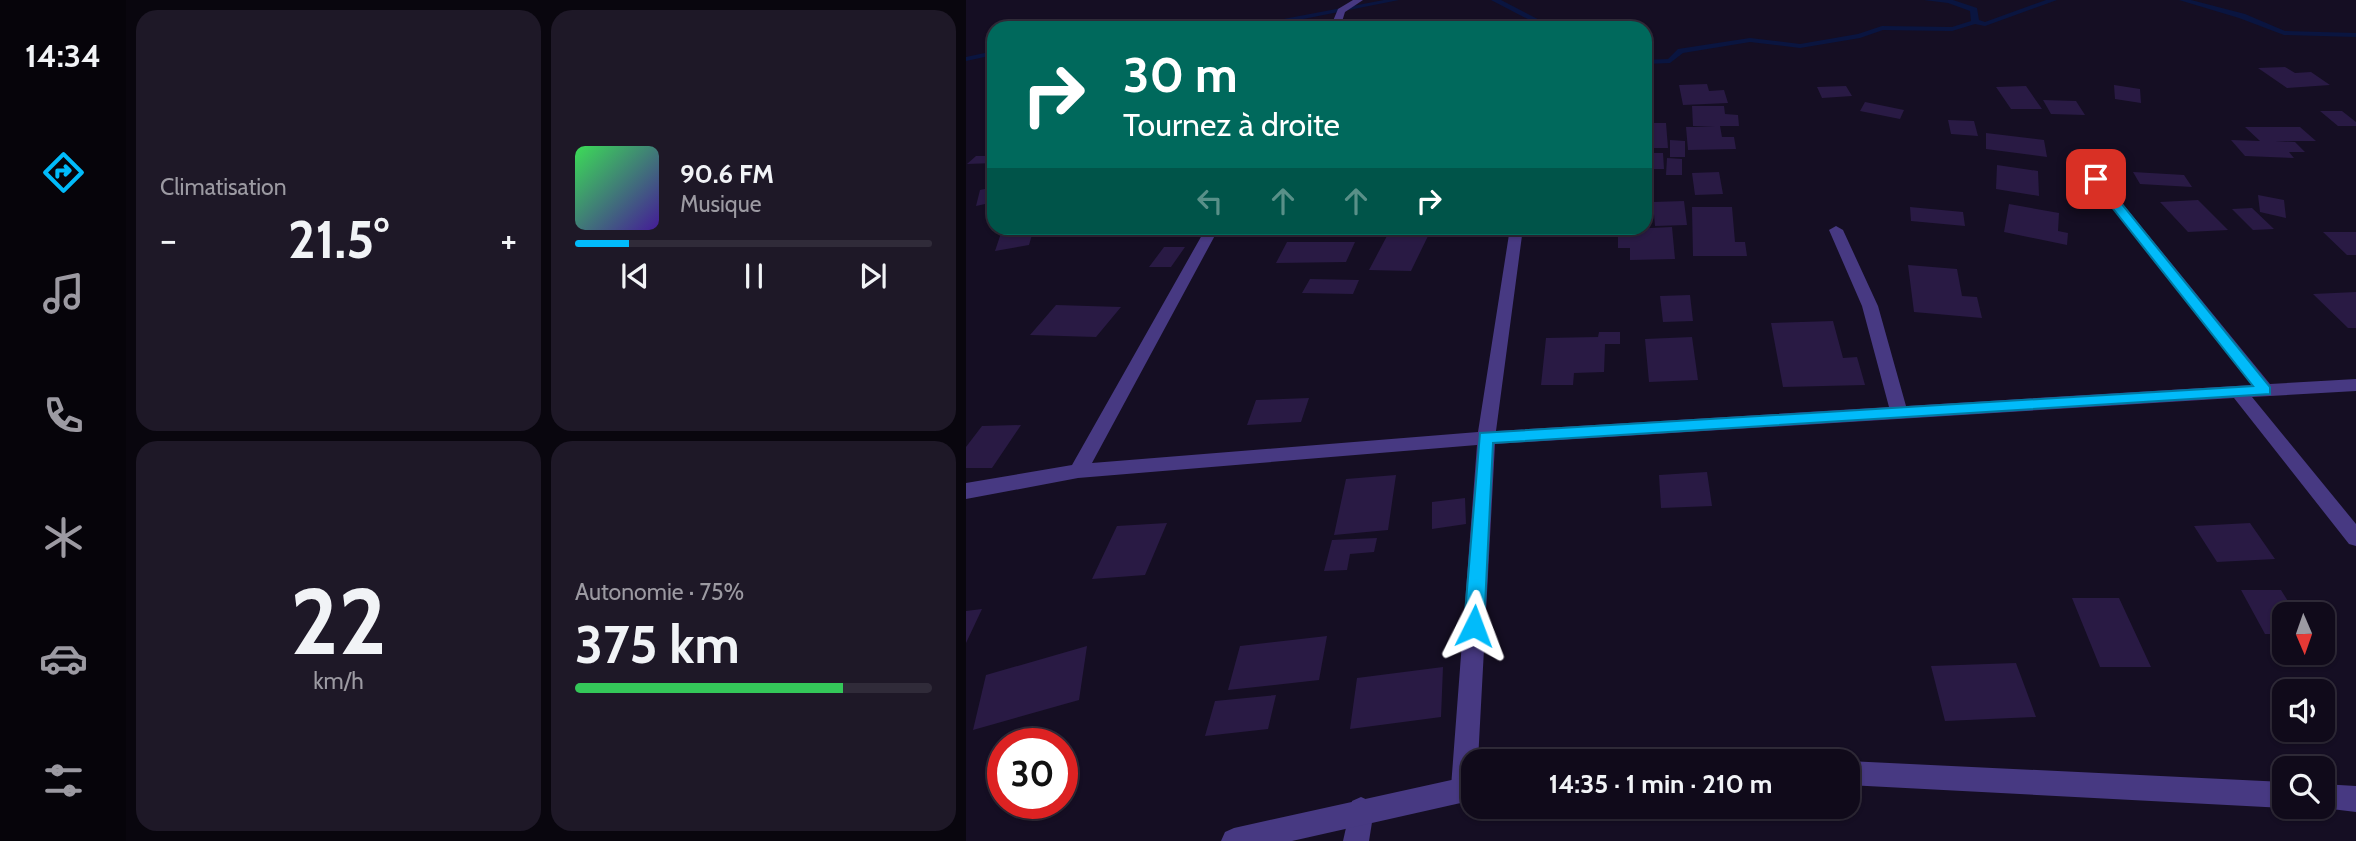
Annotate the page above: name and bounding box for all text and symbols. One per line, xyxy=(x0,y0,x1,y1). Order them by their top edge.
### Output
text: 14:34 xyxy=(25,36,101,75)
text: 30 m xyxy=(1123,45,1238,104)
icon: right xyxy=(1008,49,1099,140)
text: Tournez à droite xyxy=(1123,105,1340,144)
icon: directions xyxy=(39,148,88,197)
pin xyxy=(2066,149,2126,209)
text: 90.6 FM xyxy=(680,158,774,190)
icon: arrive xyxy=(2077,160,2115,198)
text: Climatisation xyxy=(160,173,287,201)
icon: left xyxy=(1191,182,1229,220)
icon: ahead xyxy=(1264,182,1302,220)
icon: ahead xyxy=(1337,182,1375,220)
icon: right xyxy=(1410,182,1448,220)
text: Musique xyxy=(680,190,762,218)
text: 21.5° xyxy=(288,208,389,271)
text: − xyxy=(160,216,177,263)
text: + xyxy=(500,216,517,263)
icon: previous xyxy=(616,257,654,295)
icon: pause xyxy=(735,257,773,295)
icon: next xyxy=(854,257,892,295)
icon: music xyxy=(39,269,88,318)
icon: phone xyxy=(39,391,88,440)
icon: climate xyxy=(39,513,88,562)
text: 22 xyxy=(290,566,387,677)
text: Autonomie · 75% xyxy=(575,578,744,606)
position arrow xyxy=(1437,589,1511,663)
north arrow xyxy=(2272,602,2334,665)
map controls xyxy=(2272,602,2335,819)
text: 375 km xyxy=(575,613,740,676)
icon: car xyxy=(39,634,88,683)
text: km/h xyxy=(313,667,364,695)
button: sound xyxy=(2272,679,2335,742)
speed limit sign: 30 xyxy=(987,728,1078,819)
icon: filters xyxy=(39,756,88,805)
button: search xyxy=(2272,756,2335,819)
text: 14:35 · 1 min · 210 m xyxy=(1549,768,1772,800)

